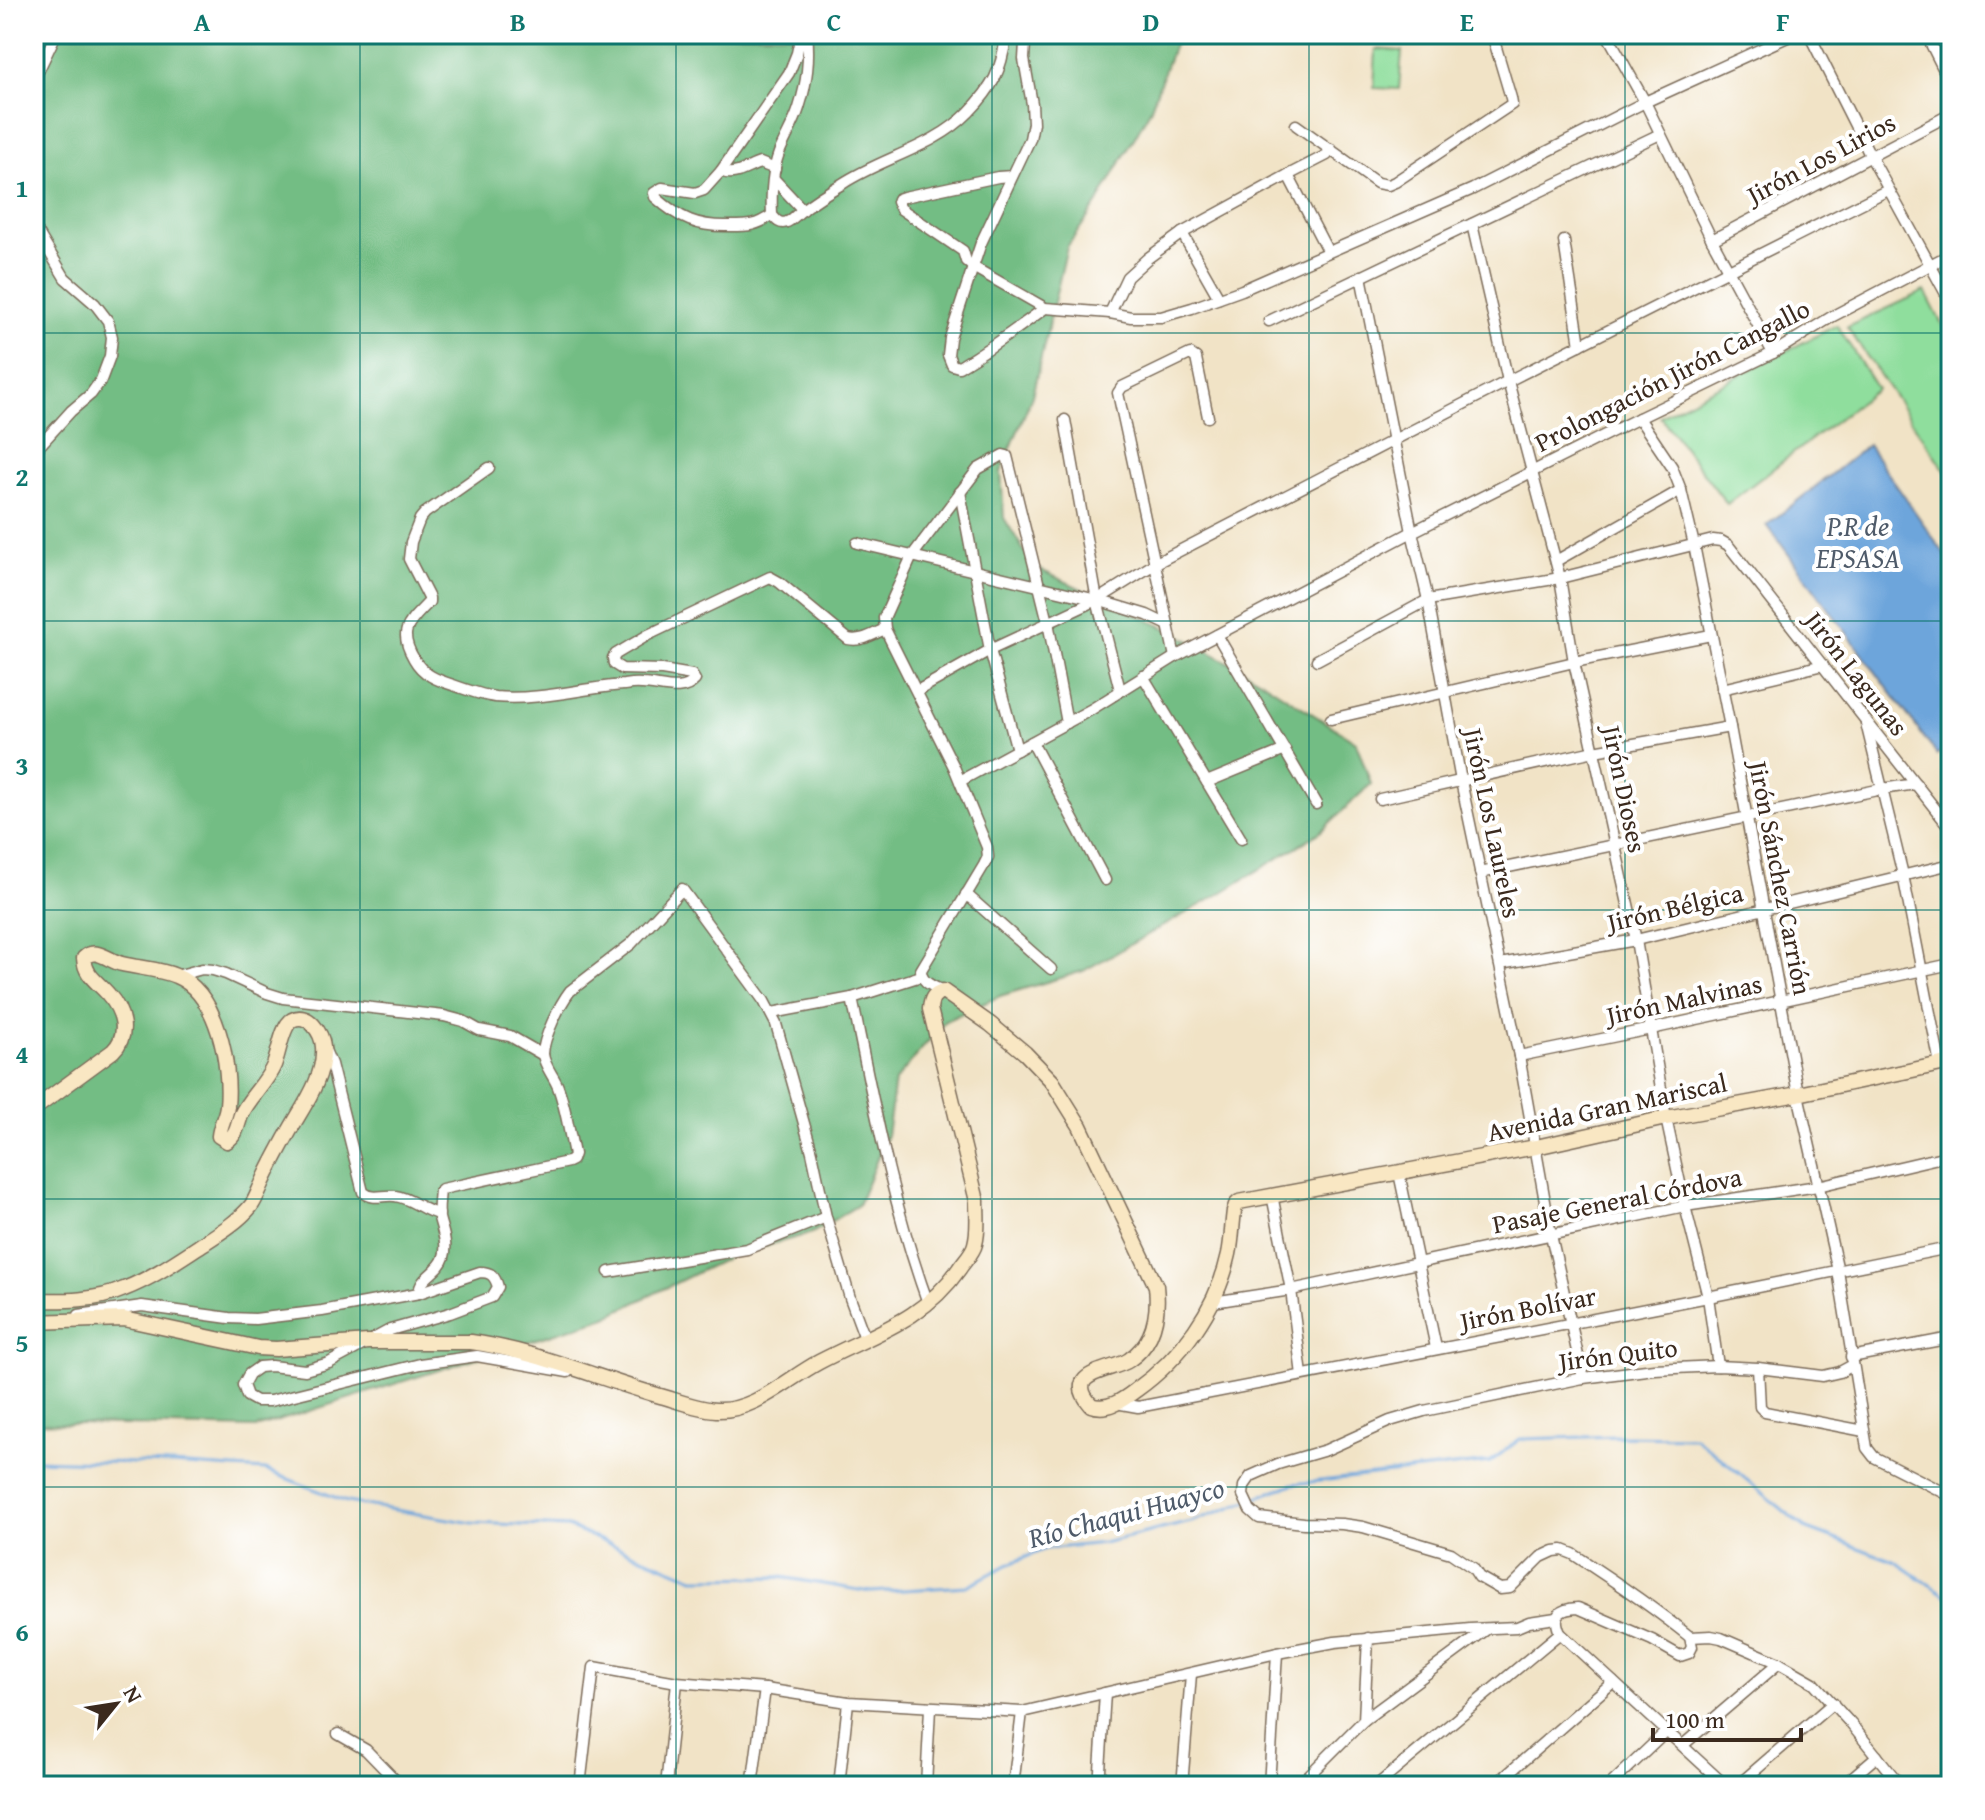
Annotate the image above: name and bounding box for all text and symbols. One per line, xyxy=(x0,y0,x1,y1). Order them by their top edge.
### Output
text: A xyxy=(194,2,211,41)
text: B xyxy=(510,2,526,41)
text: C xyxy=(827,2,841,41)
text: D xyxy=(1143,2,1159,41)
text: E xyxy=(1460,2,1474,41)
text: F xyxy=(1776,2,1790,41)
street label: Jirón Los Lirios xyxy=(1737,102,1902,215)
text: 1 xyxy=(15,168,29,207)
street label: Prolongación Jirón Cangallo xyxy=(1528,289,1816,461)
text: 2 xyxy=(15,457,29,496)
water label: P.R de EPSASA xyxy=(1815,505,1900,578)
street label: Jirón Lagunas xyxy=(1794,600,1918,744)
street label: Jirón Dioses xyxy=(1592,719,1657,856)
street label: Jirón Los Laureles xyxy=(1453,722,1532,922)
text: 3 xyxy=(15,746,29,785)
street label: Jirón Sánchez Carrión xyxy=(1739,755,1823,999)
street label: Jirón Bélgica xyxy=(1600,872,1747,942)
street label: Jirón Malvinas xyxy=(1600,963,1765,1035)
text: 4 xyxy=(15,1034,29,1073)
street label: Avenida Gran Mariscal xyxy=(1483,1063,1731,1151)
street label: Pasaje General Córdova xyxy=(1489,1157,1746,1243)
street label: Jirón Bolívar xyxy=(1454,1276,1600,1341)
text: 5 xyxy=(15,1323,29,1362)
street label: Jirón Quito xyxy=(1553,1327,1680,1381)
water label: Río Chaqui Huayco xyxy=(1023,1466,1228,1558)
text: 6 xyxy=(15,1612,29,1651)
north arrow xyxy=(76,1664,156,1744)
text: N xyxy=(116,1680,151,1709)
scale bar xyxy=(1653,1692,1801,1742)
text: 100 m xyxy=(1665,1702,1725,1737)

